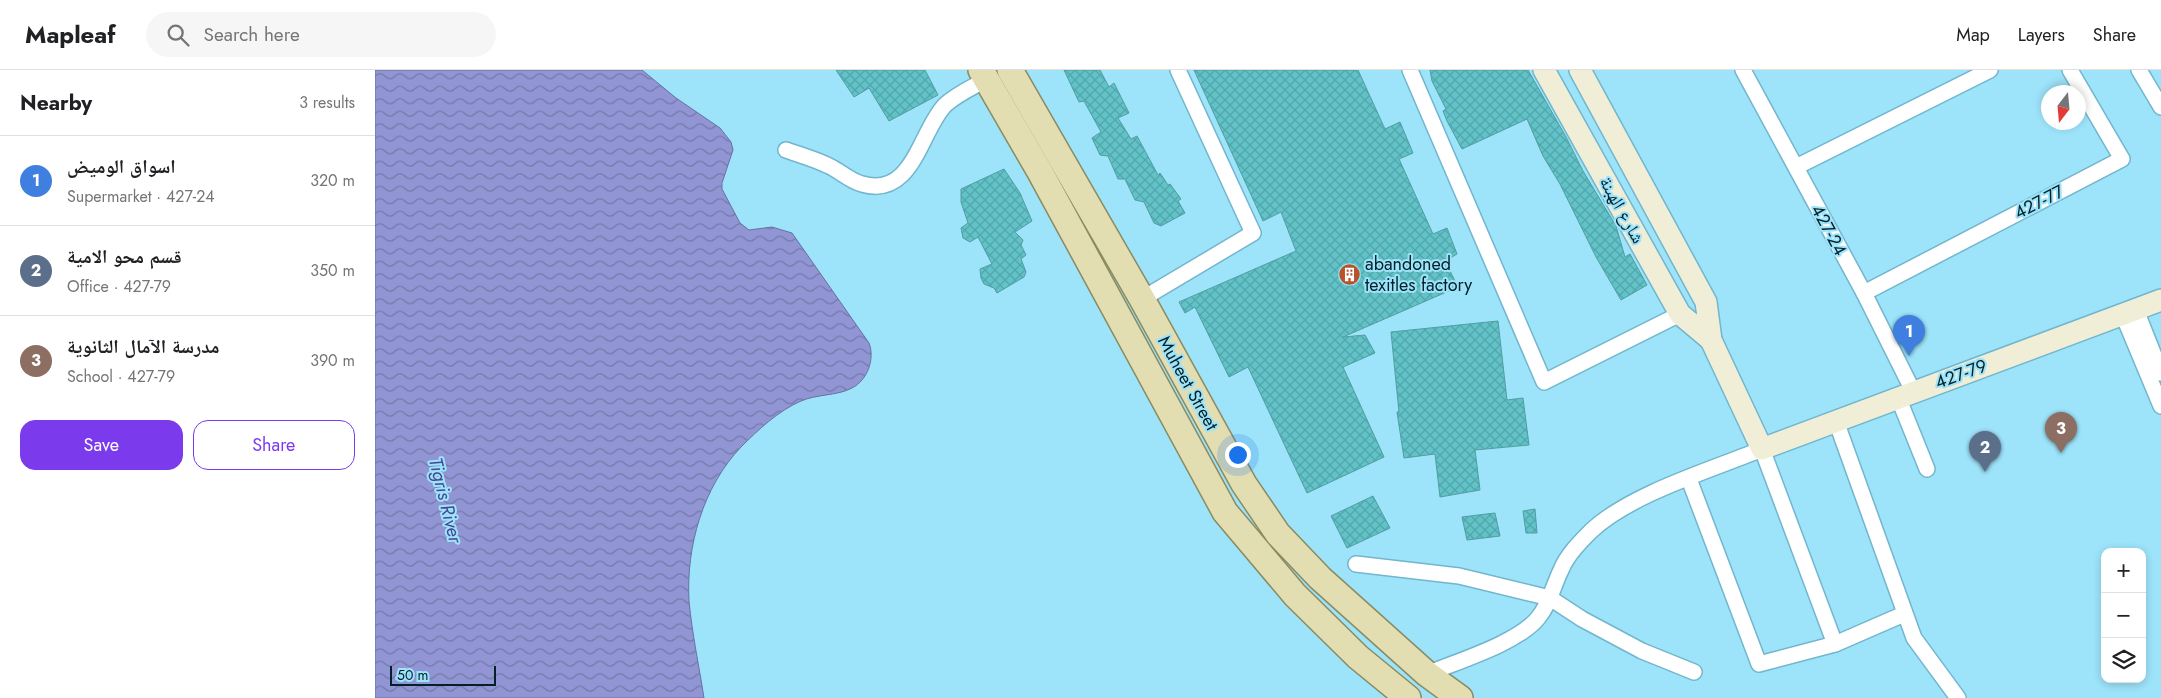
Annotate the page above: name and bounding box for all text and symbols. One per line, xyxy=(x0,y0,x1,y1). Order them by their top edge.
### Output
search box xyxy=(146,12,496,57)
text: Mapleaf xyxy=(25,17,116,52)
icon: search xyxy=(164,21,192,49)
text: Search here xyxy=(204,21,300,48)
text: Map xyxy=(1956,22,1990,48)
text: Layers xyxy=(2018,22,2065,48)
text: Share xyxy=(2093,22,2136,48)
north arrow xyxy=(2041,85,2086,130)
text: Nearby xyxy=(20,88,92,118)
text: 3 results xyxy=(299,91,355,114)
text: اسواق الوميض xyxy=(67,153,176,180)
text: 1 xyxy=(32,169,40,192)
text: 320 m xyxy=(310,169,355,192)
street label: شارع الهبنة xyxy=(1593,172,1651,248)
street label: 427-77 xyxy=(2010,178,2069,226)
text: Supermarket · 427-24 xyxy=(67,185,215,208)
street label: 427-24 xyxy=(1805,200,1853,260)
text: قسم محو الامية xyxy=(67,243,182,270)
place label: abandoned texitles factory xyxy=(1365,251,1472,298)
text: 2 xyxy=(31,259,41,282)
text: 350 m xyxy=(310,259,355,282)
building icon: abandoned texitles factory xyxy=(1337,262,1361,286)
text: Office · 427-79 xyxy=(67,275,171,298)
pin: 1 xyxy=(1893,315,1925,356)
street label: Muheet Street xyxy=(1151,331,1225,436)
text: مدرسة الآمال الثانوية xyxy=(67,333,219,360)
text: 3 xyxy=(31,349,41,372)
text: 390 m xyxy=(310,349,355,372)
street label: 427-79 xyxy=(1931,353,1991,395)
text: School · 427-79 xyxy=(67,365,175,388)
pin: 3 xyxy=(2045,412,2077,453)
button: Save xyxy=(20,420,183,470)
button: Share xyxy=(193,420,355,470)
pin: 2 xyxy=(1969,431,2001,472)
your location xyxy=(1225,442,1251,468)
water label: Tigris River xyxy=(422,455,470,547)
map controls xyxy=(2101,548,2146,683)
button: + xyxy=(2101,548,2146,593)
button: − xyxy=(2101,593,2146,638)
button: layers xyxy=(2101,638,2146,683)
scale bar xyxy=(390,663,496,686)
text: 50 m xyxy=(397,665,428,685)

